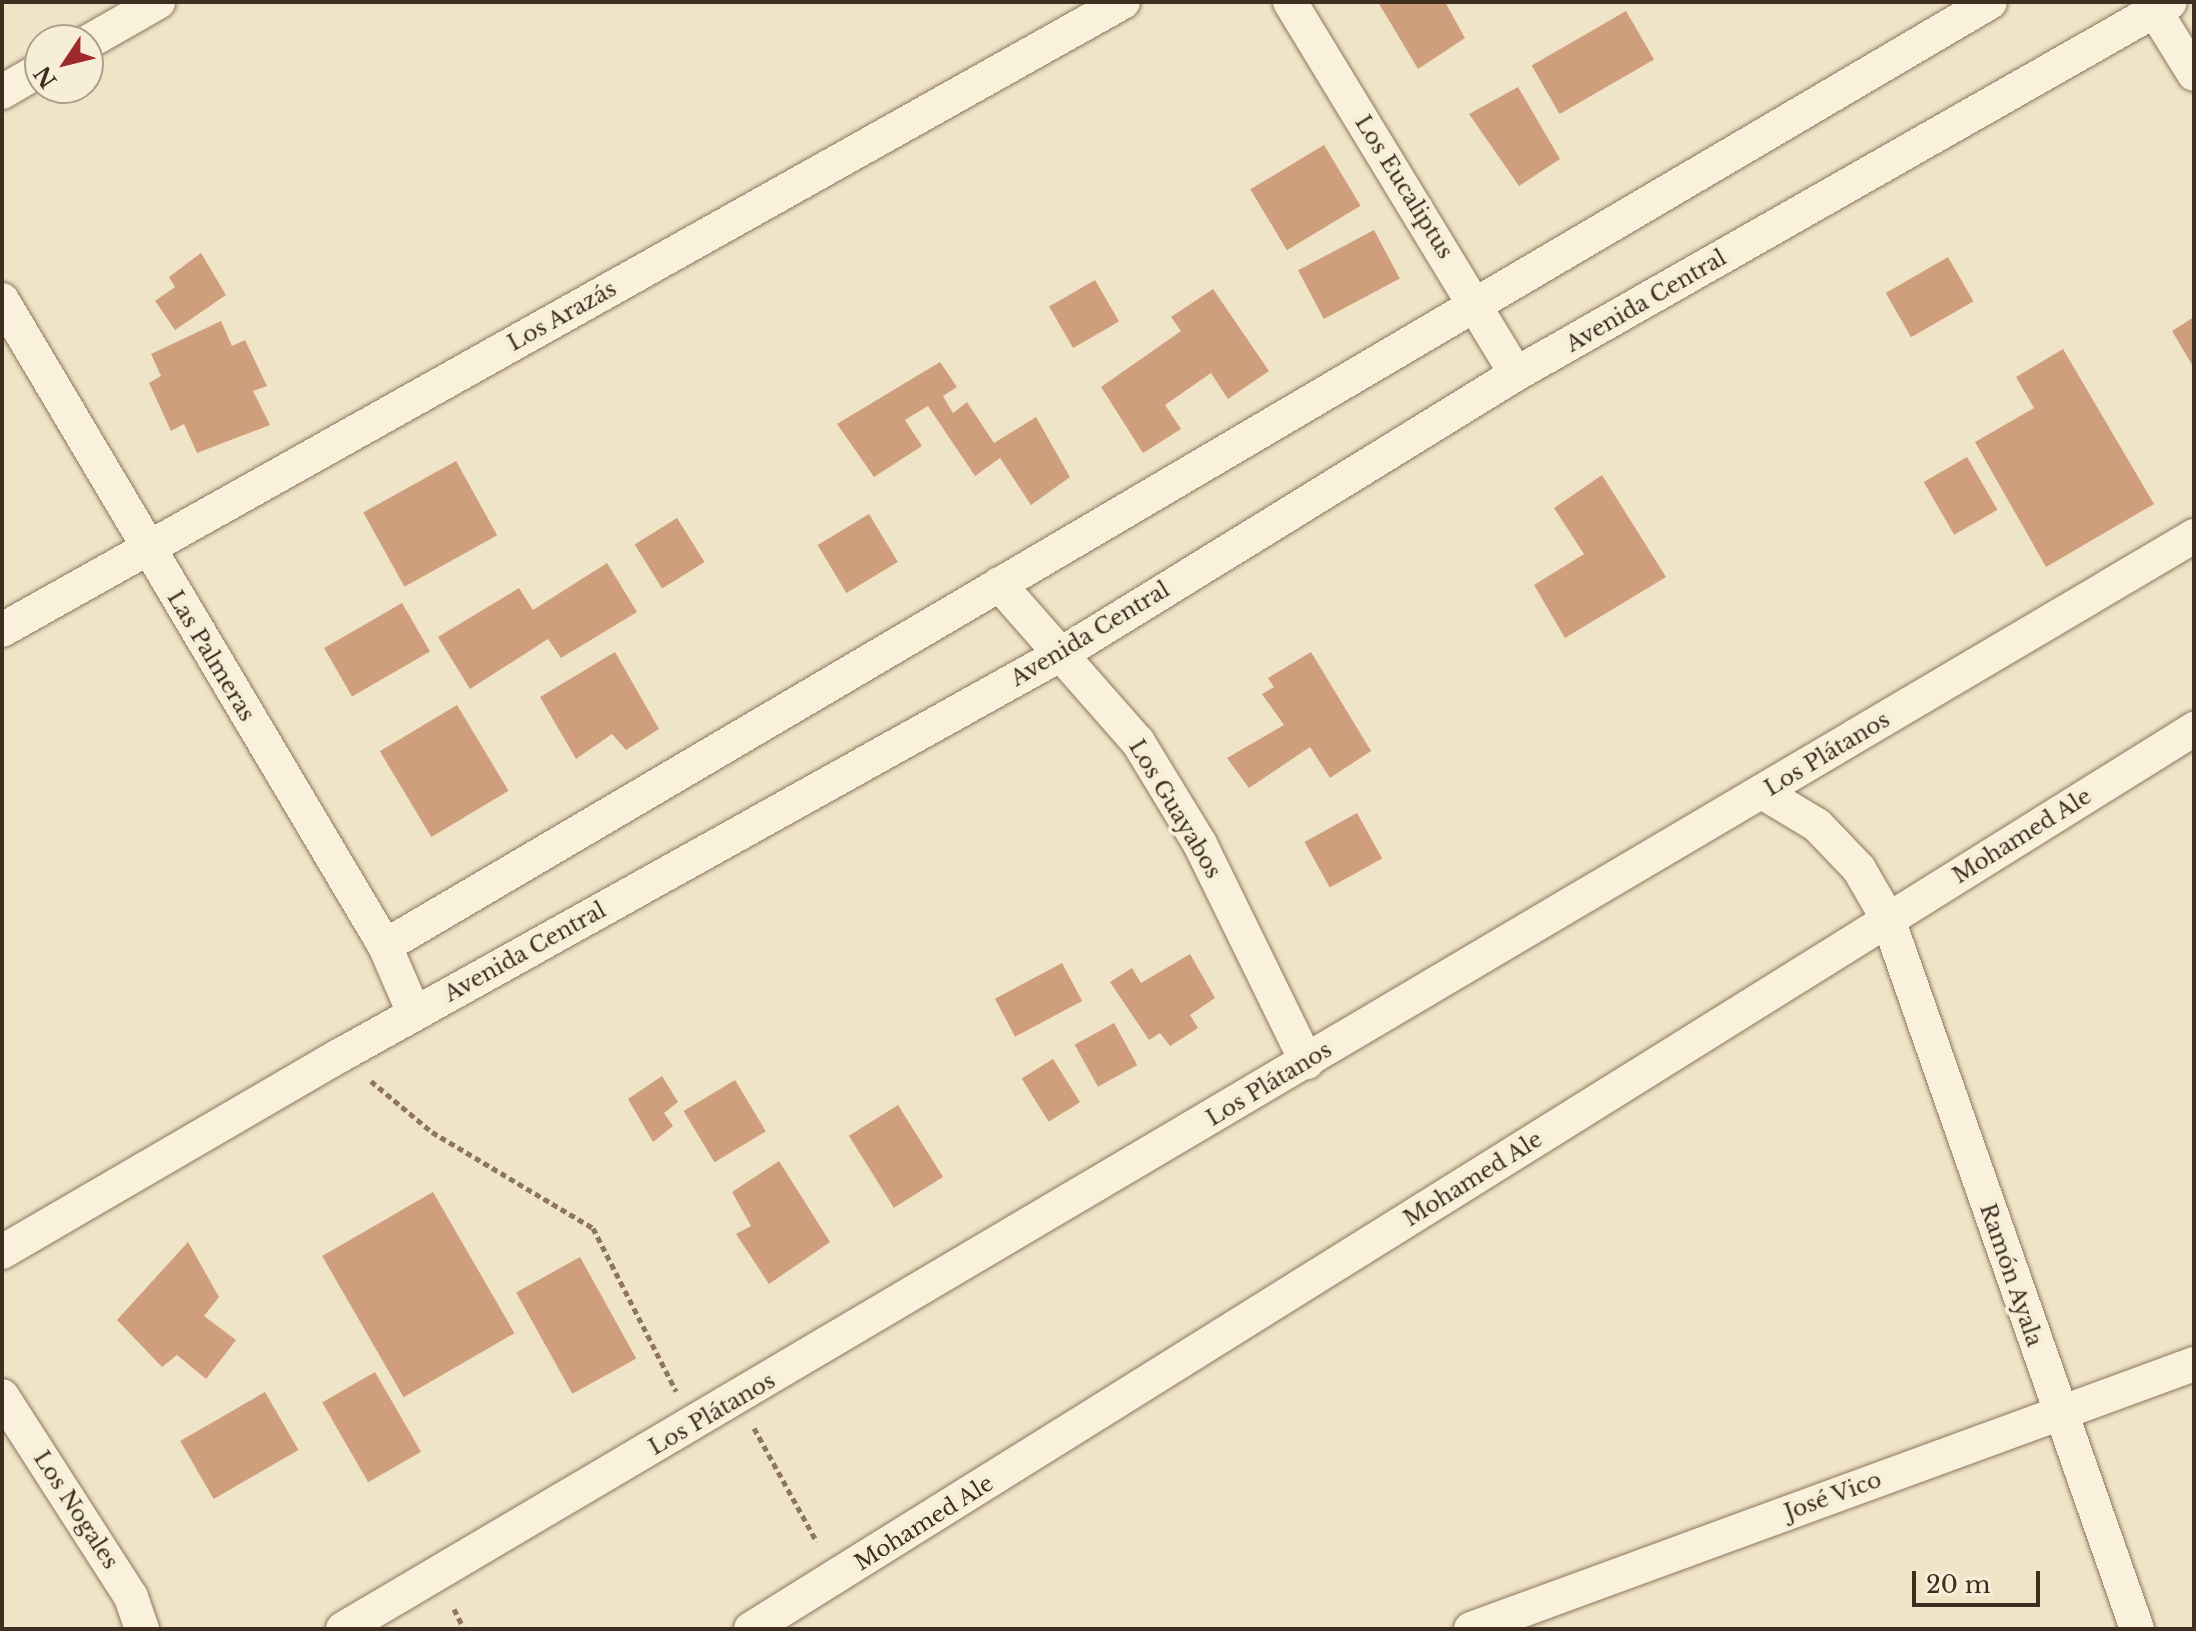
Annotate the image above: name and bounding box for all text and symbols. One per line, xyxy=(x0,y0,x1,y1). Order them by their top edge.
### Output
north arrow xyxy=(24,24,104,104)
text: N xyxy=(29,61,63,93)
street label: Los Eucaliptus xyxy=(1349,110,1459,264)
street label: Avenida Central xyxy=(1561,244,1731,358)
street label: Los Arazás xyxy=(503,275,621,357)
street label: Avenida Central xyxy=(1006,576,1174,692)
street label: Las Palmeras xyxy=(162,586,260,726)
street label: Los Plátanos xyxy=(1760,706,1894,802)
street label: Los Guayabos xyxy=(1123,735,1227,883)
street label: Mohamed Ale xyxy=(1947,783,2097,889)
street label: Avenida Central xyxy=(440,897,610,1007)
street label: Los Plátanos xyxy=(1202,1036,1336,1132)
street label: Mohamed Ale xyxy=(1398,1126,1548,1232)
street label: Ramón Ayala xyxy=(1974,1200,2048,1350)
street label: Los Plátanos xyxy=(644,1367,780,1461)
street label: Los Nogales xyxy=(28,1446,124,1574)
street label: José Vico xyxy=(1781,1466,1885,1526)
street label: Mohamed Ale xyxy=(849,1470,999,1576)
scale bar xyxy=(1916,1555,2044,1605)
text: 20 m xyxy=(1926,1570,1991,1599)

